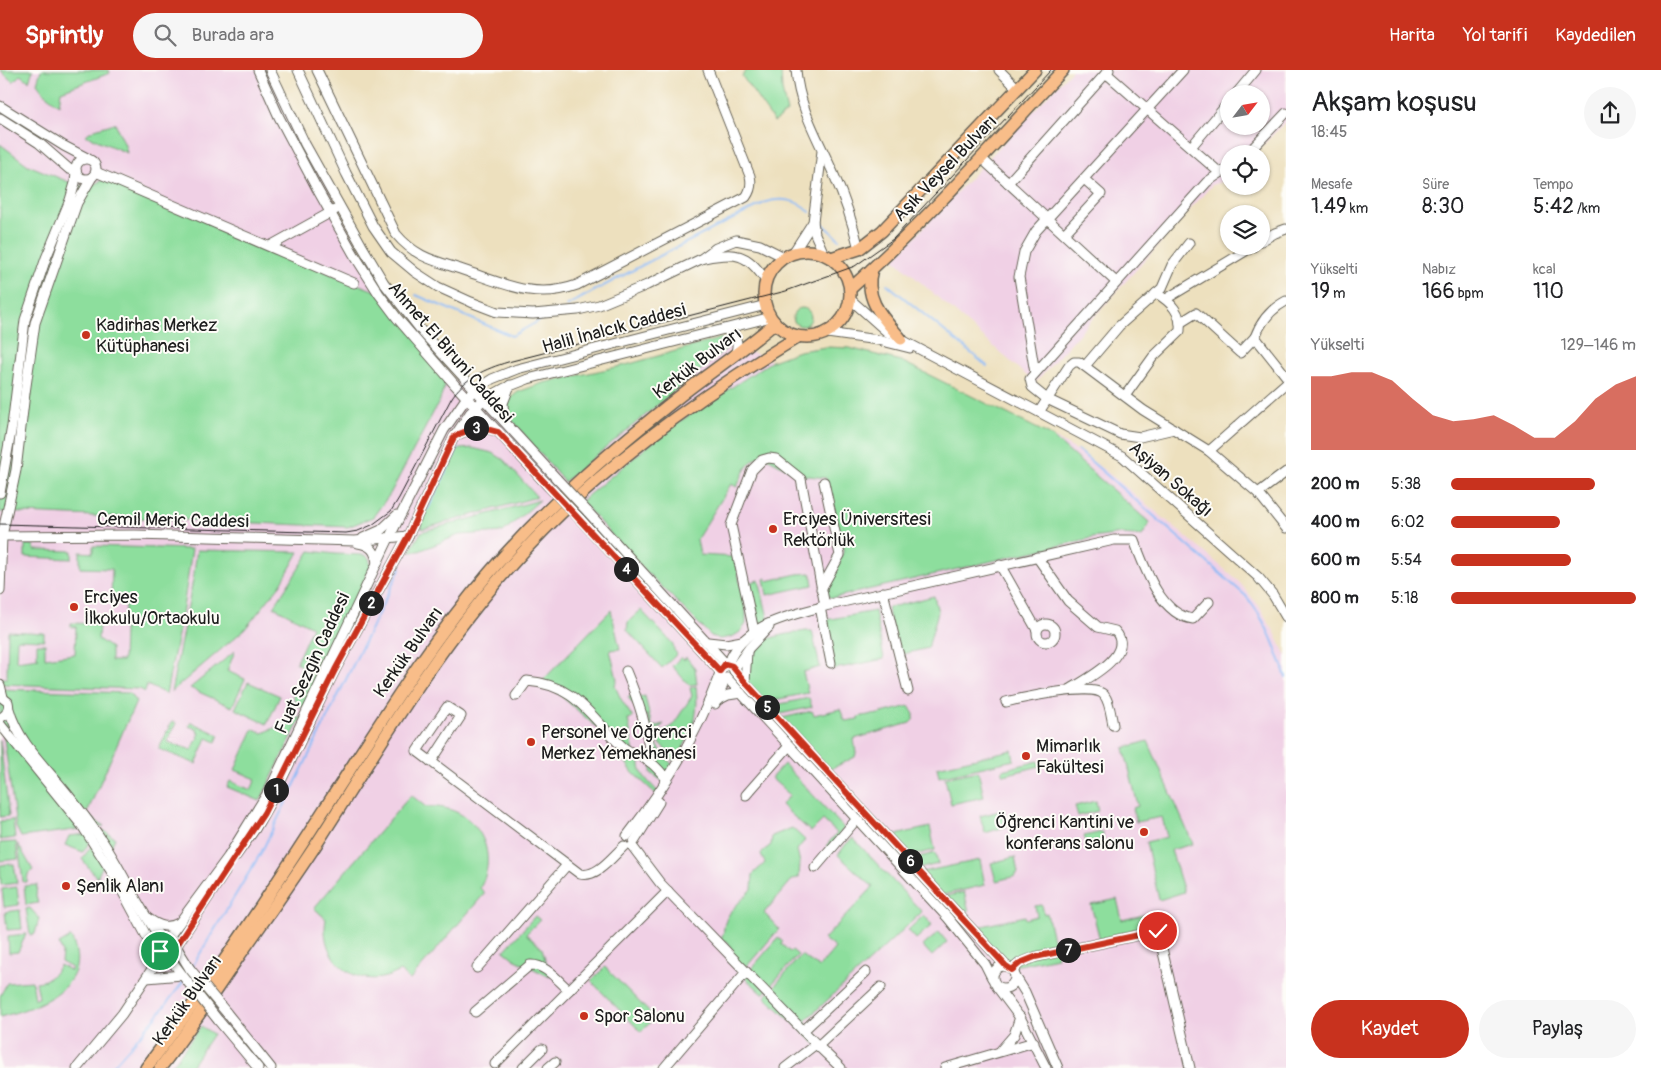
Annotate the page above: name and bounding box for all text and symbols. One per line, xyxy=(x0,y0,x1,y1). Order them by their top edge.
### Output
search box xyxy=(133,13,483,58)
text: Sprintly xyxy=(25,21,103,50)
icon: search xyxy=(151,21,179,49)
text: Burada ara xyxy=(191,23,274,47)
text: Harita xyxy=(1389,24,1435,47)
text: Yol tarifi xyxy=(1463,24,1527,47)
text: Kaydedilen xyxy=(1555,24,1636,47)
north arrow xyxy=(1220,85,1270,135)
map controls xyxy=(1220,85,1270,255)
text: Akşam koşusu xyxy=(1311,85,1477,120)
button: share xyxy=(1584,87,1636,139)
street label: Aşık Veysel Bulvarı xyxy=(889,110,1002,227)
text: 18:45 xyxy=(1311,122,1348,142)
button: locate xyxy=(1220,145,1270,195)
text: Mesafe xyxy=(1311,176,1353,193)
text: Süre xyxy=(1422,176,1449,193)
text: Tempo xyxy=(1533,176,1573,193)
text: 1.49 xyxy=(1311,193,1347,220)
text: 8:30 xyxy=(1422,193,1464,220)
text: 5:42 xyxy=(1533,193,1574,220)
text: km xyxy=(1347,200,1368,217)
text: /km xyxy=(1574,200,1600,217)
button: layers xyxy=(1220,205,1270,255)
text: Yükselti xyxy=(1311,261,1358,278)
text: Nabız xyxy=(1422,261,1456,278)
text: kcal xyxy=(1533,261,1556,278)
street label: Ahmet El Biruni Caddesi xyxy=(383,277,518,428)
text: 19 xyxy=(1311,278,1330,305)
text: 166 xyxy=(1422,278,1455,305)
text: 110 xyxy=(1533,278,1564,305)
text: m xyxy=(1330,285,1346,302)
text: bpm xyxy=(1455,285,1484,302)
street label: Halil İnalcık Caddesi xyxy=(540,298,689,359)
place label: Kadirhas Merkez Kütüphanesi xyxy=(96,314,217,358)
street label: Kerkük Bulvarı xyxy=(648,322,746,404)
marker: Kadirhas Merkez Kütüphanesi xyxy=(80,329,92,341)
text: Yükselti xyxy=(1311,335,1364,355)
text: 129–146 m xyxy=(1561,335,1636,355)
pin: 3 xyxy=(464,416,488,440)
text: 3 xyxy=(473,420,480,437)
street label: Aşiyan Sokağı xyxy=(1124,437,1217,522)
text: 200 m xyxy=(1311,474,1359,494)
text: 5:38 xyxy=(1391,474,1421,494)
street label: Cemil Meriç Caddesi xyxy=(97,508,249,533)
place label: Erciyes Üniversitesi Rektörlük xyxy=(783,508,931,552)
text: 400 m xyxy=(1311,512,1360,532)
text: 6:02 xyxy=(1391,512,1424,532)
marker: Erciyes Üniversitesi Rektörlük xyxy=(767,523,779,535)
text: 600 m xyxy=(1311,550,1360,570)
text: 5:54 xyxy=(1391,550,1422,570)
pin: 4 xyxy=(614,556,638,582)
text: 4 xyxy=(622,561,631,578)
place label: Erciyes İlkokulu/Ortaokulu xyxy=(84,586,220,630)
text: 800 m xyxy=(1311,588,1359,608)
text: 5:18 xyxy=(1391,588,1418,608)
street label: Fuat Sezgin Caddesi xyxy=(270,589,355,738)
pin: 2 xyxy=(358,590,384,616)
text: 2 xyxy=(368,595,375,612)
marker: Erciyes İlkokulu/Ortaokulu xyxy=(68,601,80,613)
street label: Kerkük Bulvarı xyxy=(369,602,448,702)
pin: 5 xyxy=(754,694,780,720)
text: 5 xyxy=(764,699,771,716)
place label: Personel ve Öğrenci Merkez Yemekhanesi xyxy=(541,721,696,765)
place label: Mimarlık Fakültesi xyxy=(1036,735,1104,779)
marker: Personel ve Öğrenci Merkez Yemekhanesi xyxy=(525,736,537,748)
marker: Mimarlık Fakültesi xyxy=(1020,750,1032,762)
pin: 1 xyxy=(264,778,288,802)
text: 1 xyxy=(274,782,279,799)
place label: Öğrenci Kantini ve konferans salonu xyxy=(995,811,1134,855)
marker: Öğrenci Kantini ve konferans salonu xyxy=(1138,826,1150,838)
pin: 6 xyxy=(898,848,922,874)
text: 6 xyxy=(906,853,915,870)
place label: Şenlik Alanı xyxy=(76,875,164,898)
marker: Şenlik Alanı xyxy=(60,880,72,892)
pin xyxy=(1137,910,1179,952)
icon: check xyxy=(1144,917,1172,945)
pin xyxy=(139,930,181,972)
icon: arrive xyxy=(146,937,174,965)
pin: 7 xyxy=(1056,938,1080,962)
text: 7 xyxy=(1065,942,1072,959)
street label: Kerkük Bulvarı xyxy=(148,950,227,1050)
button: Kaydet xyxy=(1311,1000,1469,1058)
button: Paylaş xyxy=(1479,1000,1636,1058)
place label: Spor Salonu xyxy=(594,1005,685,1028)
marker: Spor Salonu xyxy=(578,1010,590,1022)

